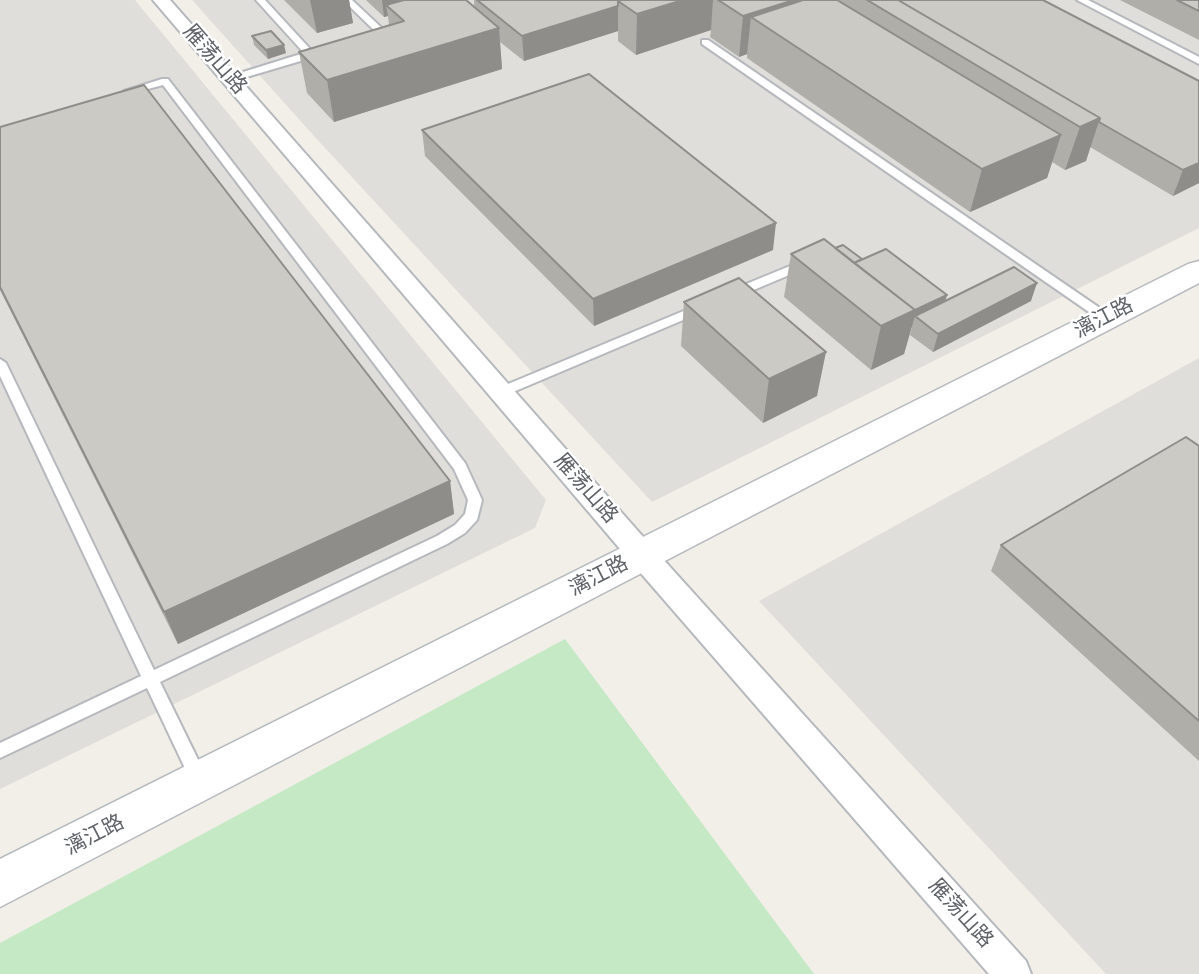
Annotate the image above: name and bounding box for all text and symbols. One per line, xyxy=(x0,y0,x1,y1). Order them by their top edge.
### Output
street label: 雁荡山路 xyxy=(177,20,251,100)
street label: 漓江路 xyxy=(1070,293,1138,345)
street label: 雁荡山路 xyxy=(548,449,622,529)
street label: 漓江路 xyxy=(565,551,633,603)
street label: 漓江路 xyxy=(61,810,129,862)
street label: 雁荡山路 xyxy=(923,874,997,954)

